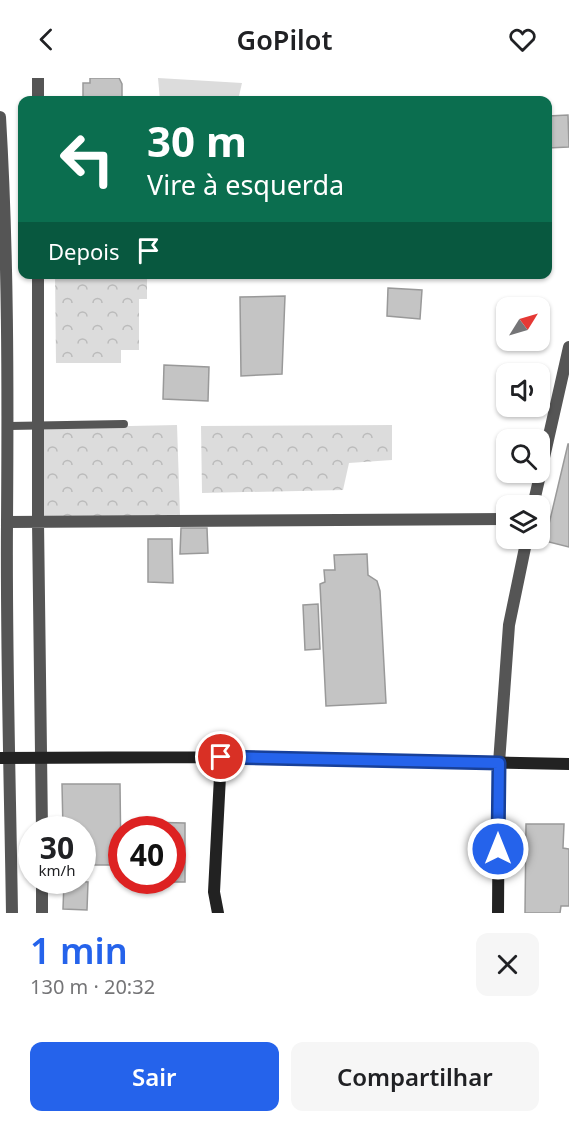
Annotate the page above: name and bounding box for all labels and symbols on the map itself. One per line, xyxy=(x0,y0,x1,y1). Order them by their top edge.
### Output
north arrow xyxy=(496,297,550,351)
pin xyxy=(195,731,246,782)
speed limit sign: 40 xyxy=(108,816,186,894)
position arrow xyxy=(466,817,530,881)

